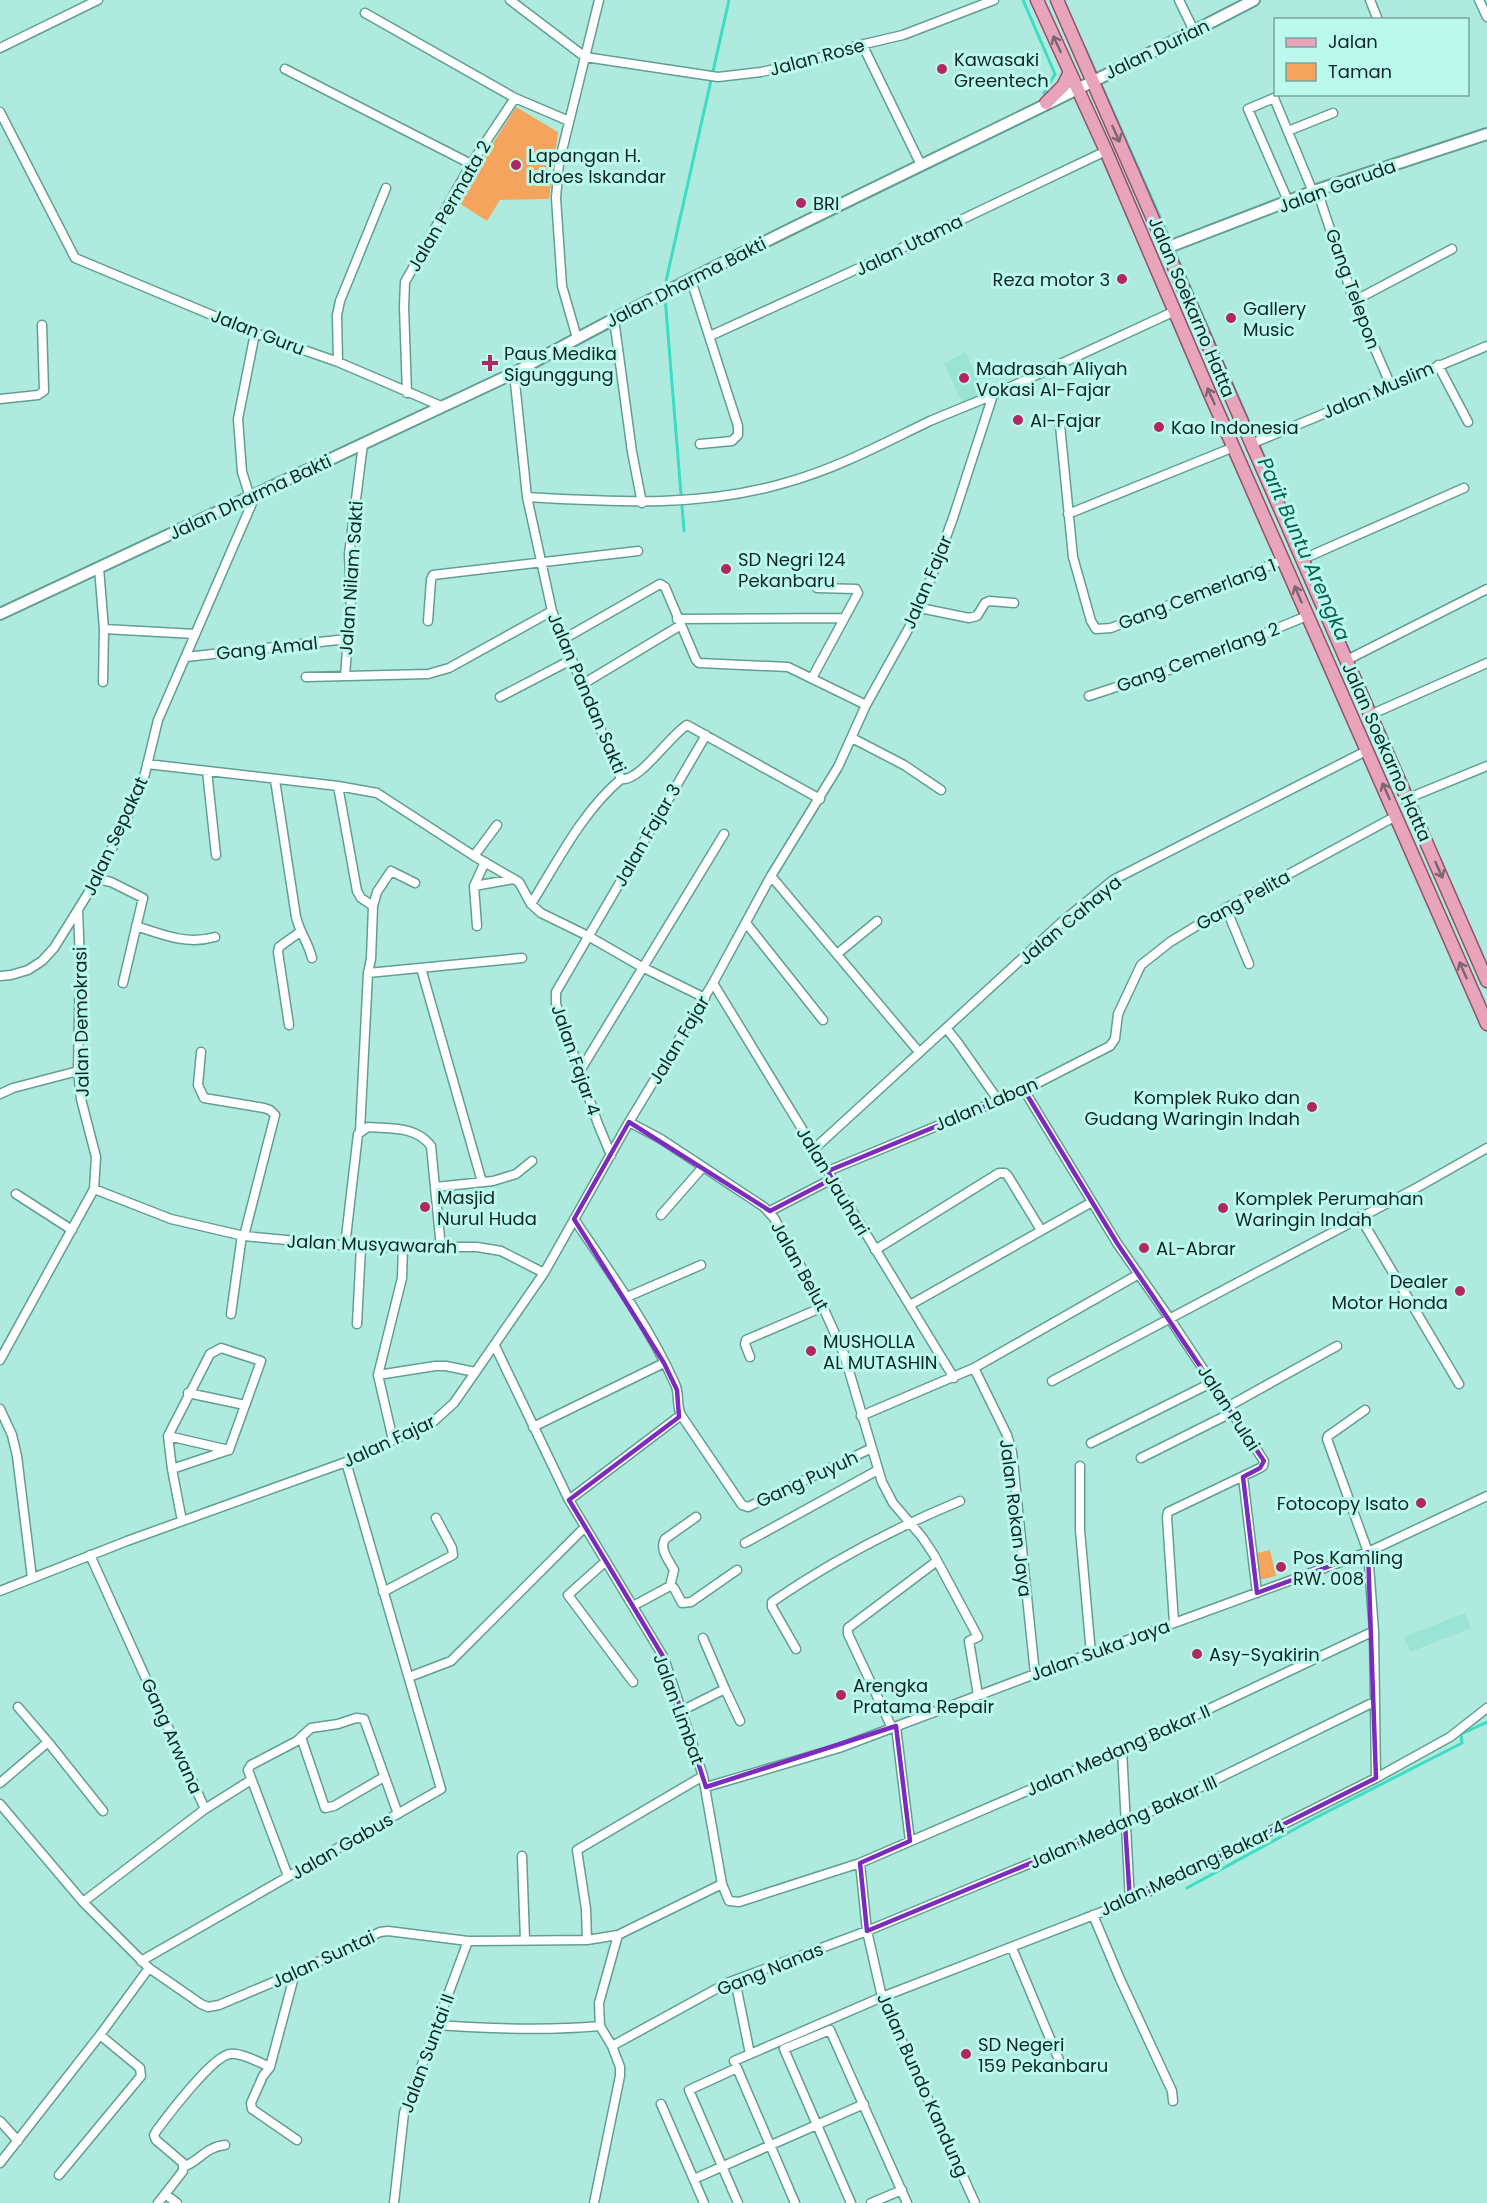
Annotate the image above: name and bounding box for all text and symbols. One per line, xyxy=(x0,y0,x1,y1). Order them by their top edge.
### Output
street label: Jalan Durian xyxy=(1100,13,1214,85)
legend xyxy=(1274,18,1469,96)
text: Jalan xyxy=(1328,29,1378,54)
street label: Jalan Rose xyxy=(767,32,867,82)
one-way arrow xyxy=(1051,35,1063,53)
place label: Kawasaki Greentech xyxy=(954,47,1049,93)
text: Taman xyxy=(1328,59,1392,84)
marker: Kawasaki Greentech xyxy=(935,62,949,76)
one-way arrow xyxy=(1110,125,1122,143)
street label: Jalan Permata 2 xyxy=(401,136,497,276)
place label: Lapangan H. Idroes Iskandar xyxy=(528,143,666,189)
street label: Jalan Garuda xyxy=(1275,153,1399,219)
marker: Lapangan H. Idroes Iskandar xyxy=(509,158,523,172)
place label: BRI xyxy=(813,191,839,216)
marker: BRI xyxy=(794,196,808,210)
street label: Jalan Utama xyxy=(851,208,967,282)
street label: Jalan Soekarno Hatta xyxy=(1143,213,1241,401)
street label: Gang Telepon xyxy=(1320,225,1386,353)
street label: Jalan Dharma Bakti xyxy=(602,231,770,333)
place label: Reza motor 3 xyxy=(992,267,1110,292)
marker: Reza motor 3 xyxy=(1115,272,1129,286)
place label: Gallery Music xyxy=(1243,296,1306,342)
street label: Jalan Guru xyxy=(208,303,308,361)
marker: Gallery Music xyxy=(1224,311,1238,325)
place label: Paus Medika Sigunggung xyxy=(504,341,617,387)
marker: Paus Medika Sigunggung xyxy=(481,354,499,372)
street label: Jalan Muslim xyxy=(1319,355,1437,425)
place label: Madrasah Aliyah Vokasi Al-Fajar xyxy=(976,356,1127,402)
marker: Madrasah Aliyah Vokasi Al-Fajar xyxy=(957,371,971,385)
one-way arrow xyxy=(1205,388,1216,406)
place label: Al-Fajar xyxy=(1030,408,1101,433)
marker: Al-Fajar xyxy=(1011,413,1025,427)
place label: Kao Indonesia xyxy=(1171,415,1299,440)
marker: Kao Indonesia xyxy=(1152,420,1166,434)
street label: Jalan Dharma Bakti xyxy=(165,448,335,546)
water label: Parit Buntu Arengka xyxy=(1251,453,1357,645)
street label: Jalan Nilam Sakti xyxy=(333,500,369,656)
street label: Jalan Fajar xyxy=(896,531,958,633)
place label: SD Negri 124 Pekanbaru xyxy=(738,547,845,593)
street label: Gang Cemerlang 1 xyxy=(1115,552,1279,636)
marker: SD Negri 124 Pekanbaru xyxy=(719,562,733,576)
one-way arrow xyxy=(1292,585,1303,604)
street label: Jalan Pandan Sakti xyxy=(542,609,632,777)
street label: Gang Cemerlang 2 xyxy=(1113,616,1283,698)
street label: Gang Amal xyxy=(215,630,319,666)
street label: Jalan Soekarno Hatta xyxy=(1336,658,1438,846)
street label: Jalan Sepakat xyxy=(76,772,154,900)
street label: Jalan Fajar 3 xyxy=(608,779,686,891)
one-way arrow xyxy=(1379,783,1391,801)
one-way arrow xyxy=(1433,861,1445,879)
street label: Gang Pelita xyxy=(1192,864,1294,936)
street label: Jalan Cahaya xyxy=(1013,870,1127,970)
street label: Jalan Demokrasi xyxy=(67,947,95,1097)
one-way arrow xyxy=(1457,962,1468,980)
street label: Jalan Fajar xyxy=(643,991,715,1089)
street label: Jalan Fajar 4 xyxy=(545,1001,607,1119)
street label: Jalan Laban xyxy=(930,1071,1042,1137)
place label: Komplek Ruko dan Gudang Waringin Indah xyxy=(1085,1085,1300,1131)
marker: Komplek Ruko dan Gudang Waringin Indah xyxy=(1305,1100,1319,1114)
street label: Jalan Jauhari xyxy=(791,1122,875,1240)
place label: Masjid Nurul Huda xyxy=(437,1185,537,1231)
place label: Komplek Perumahan Waringin Indah xyxy=(1235,1186,1423,1232)
marker: Masjid Nurul Huda xyxy=(418,1200,432,1214)
marker: Komplek Perumahan Waringin Indah xyxy=(1216,1201,1230,1215)
street label: Jalan Belut xyxy=(765,1217,835,1315)
street label: Jalan Musyawarah xyxy=(286,1229,458,1259)
place label: AL-Abrar xyxy=(1156,1236,1236,1261)
marker: AL-Abrar xyxy=(1137,1241,1151,1255)
place label: Dealer Motor Honda xyxy=(1332,1269,1448,1315)
marker: Dealer Motor Honda xyxy=(1453,1284,1467,1298)
place label: MUSHOLLA AL MUTASHIN xyxy=(823,1329,937,1375)
marker: MUSHOLLA AL MUTASHIN xyxy=(804,1344,818,1358)
street label: Jalan Pulai xyxy=(1192,1360,1266,1456)
street label: Jalan Fajar xyxy=(339,1409,440,1473)
street label: Jalan Rokan Jaya xyxy=(994,1438,1038,1598)
street label: Gang Puyuh xyxy=(752,1444,862,1514)
place label: Fotocopy Isato xyxy=(1277,1491,1409,1516)
marker: Fotocopy Isato xyxy=(1414,1496,1428,1510)
place label: Pos Kamling RW. 008 xyxy=(1293,1545,1403,1591)
marker: Pos Kamling RW. 008 xyxy=(1274,1560,1288,1574)
street label: Jalan Suka Jaya xyxy=(1027,1613,1173,1687)
place label: Asy-Syakirin xyxy=(1209,1642,1320,1667)
marker: Asy-Syakirin xyxy=(1190,1647,1204,1661)
street label: Jalan Limbat xyxy=(647,1650,711,1768)
place label: Arengka Pratama Repair xyxy=(853,1673,994,1719)
street label: Gang Arwana xyxy=(135,1674,209,1798)
marker: Arengka Pratama Repair xyxy=(834,1688,848,1702)
street label: Jalan Medang Bakar II xyxy=(1022,1698,1214,1802)
street label: Jalan Medang Bakar III xyxy=(1025,1769,1221,1875)
street label: Jalan Gabus xyxy=(286,1807,398,1885)
street label: Jalan Medang Bakar 4 xyxy=(1095,1814,1289,1922)
street label: Jalan Suntai xyxy=(267,1924,379,1994)
street label: Gang Nanas xyxy=(713,1936,827,2002)
street label: Jalan Bundo Kandung xyxy=(871,1989,975,2181)
street label: Jalan Suntai II xyxy=(394,1990,460,2116)
place label: SD Negeri 159 Pekanbaru xyxy=(978,2032,1108,2078)
marker: SD Negeri 159 Pekanbaru xyxy=(959,2047,973,2061)

